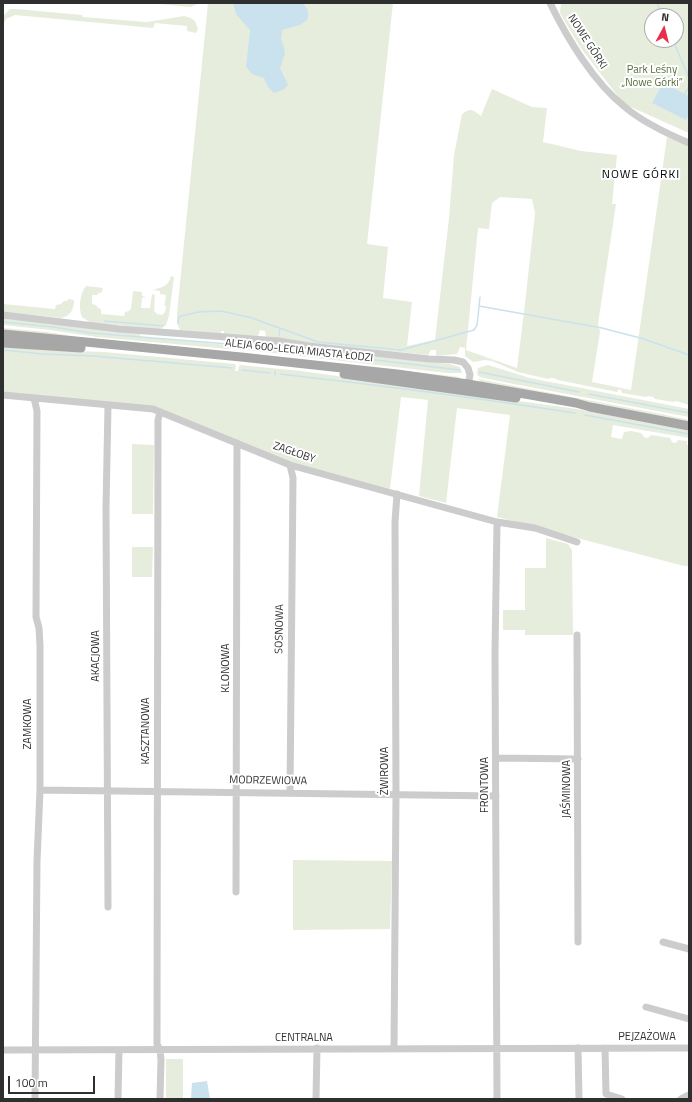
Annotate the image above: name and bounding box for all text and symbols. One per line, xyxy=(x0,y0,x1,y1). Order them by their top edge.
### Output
north arrow xyxy=(644,8,684,48)
text: N xyxy=(661,9,670,25)
street label: NOWE GÓRKI xyxy=(564,12,610,72)
park label: Park Leśny „Nowe Górki” xyxy=(621,63,683,89)
district label: NOWE GÓRKI xyxy=(602,168,680,182)
street label: ALEJA 600-LECIA MIASTA ŁODZI xyxy=(224,337,374,365)
street label: ZAGŁOBY xyxy=(271,440,317,466)
street label: SOSNOWA xyxy=(273,604,287,654)
street label: AKACJOWA xyxy=(89,630,103,682)
street label: KLONOWA xyxy=(219,643,233,693)
street label: KASZTANOWA xyxy=(139,697,153,765)
street label: ZAMKOWA xyxy=(21,698,35,750)
street label: ŻWIROWA xyxy=(378,747,392,795)
street label: FRONTOWA xyxy=(478,757,492,813)
street label: JAŚMINOWA xyxy=(560,760,574,818)
street label: MODRZEWIOWA xyxy=(229,774,307,788)
street label: PEJZAŻOWA xyxy=(618,1030,676,1044)
street label: CENTRALNA xyxy=(275,1031,333,1045)
scale bar xyxy=(10,1068,97,1094)
text: 100 m xyxy=(15,1073,48,1092)

